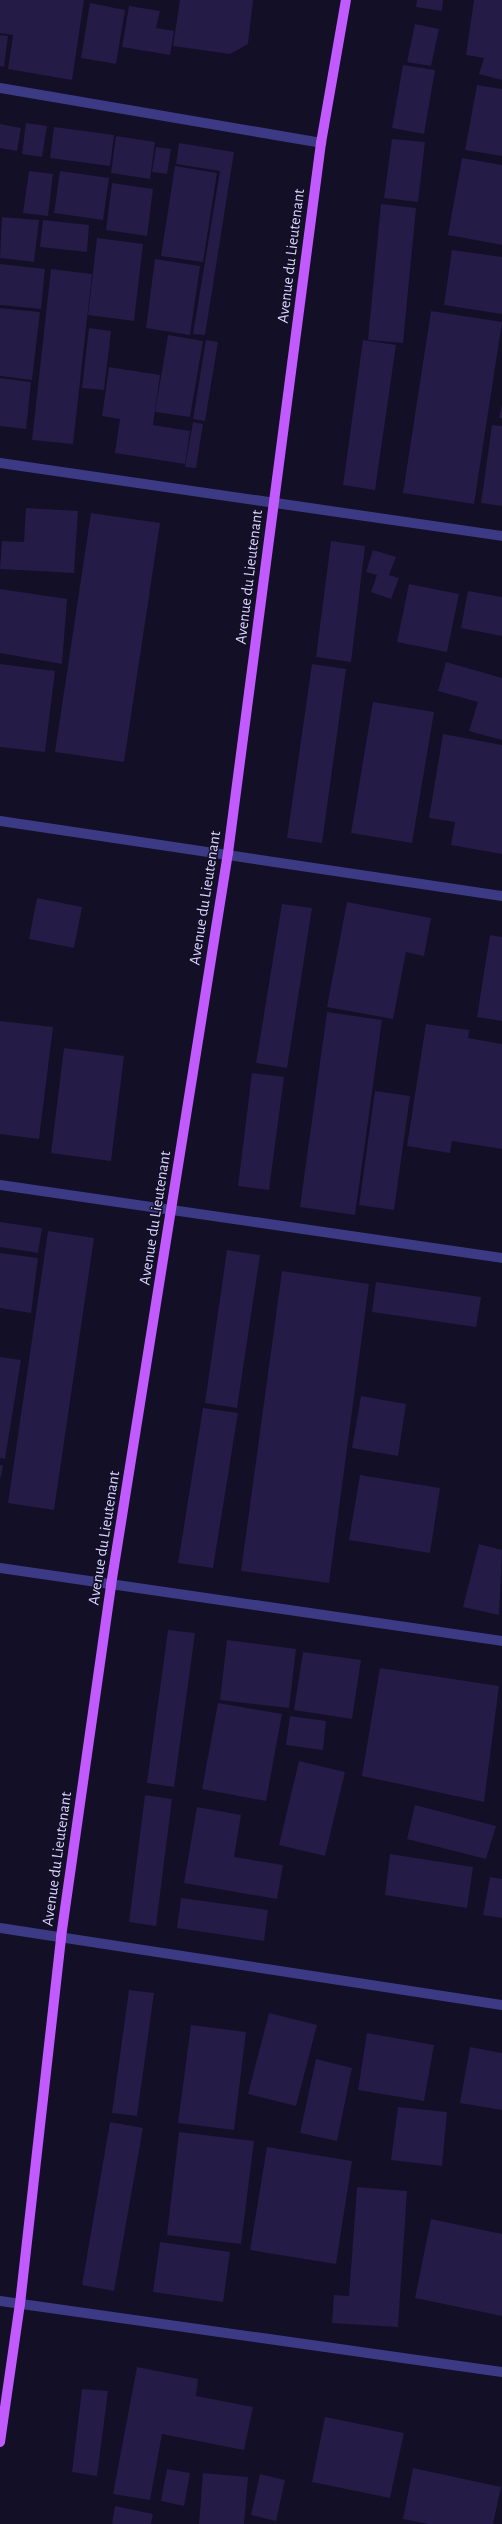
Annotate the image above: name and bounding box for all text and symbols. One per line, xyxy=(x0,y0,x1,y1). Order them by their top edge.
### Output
street label: Avenue du Lieutenant xyxy=(273,188,309,324)
street label: Avenue du Lieutenant xyxy=(231,509,267,645)
street label: Avenue du Lieutenant xyxy=(185,830,225,966)
street label: Avenue du Lieutenant xyxy=(135,1150,175,1286)
street label: Avenue du Lieutenant xyxy=(84,1470,124,1606)
street label: Avenue du Lieutenant xyxy=(38,1791,76,1927)

